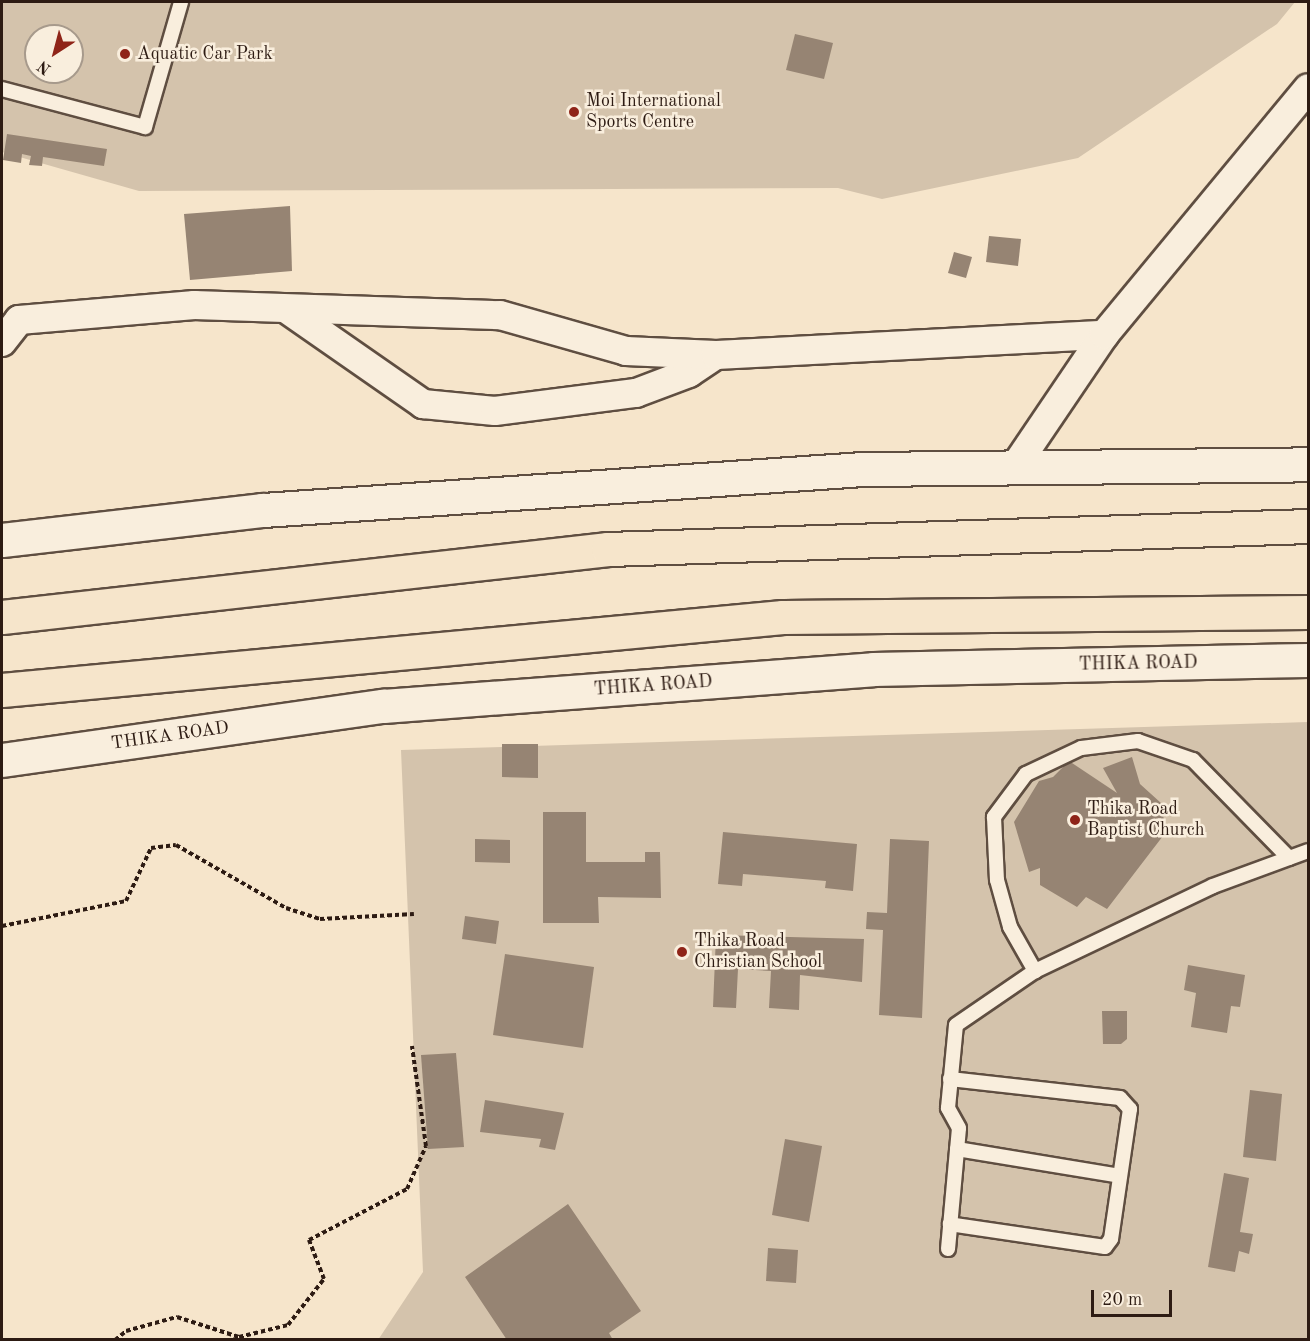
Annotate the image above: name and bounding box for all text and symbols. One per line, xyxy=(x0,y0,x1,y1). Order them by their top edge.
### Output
north arrow xyxy=(24,24,84,84)
place label: Aquatic Car Park xyxy=(137,43,273,65)
marker: Aquatic Car Park xyxy=(118,47,132,61)
text: N xyxy=(35,57,54,77)
place label: Moi International Sports Centre xyxy=(586,91,721,134)
marker: Moi International Sports Centre xyxy=(567,105,581,119)
street label: THIKA ROAD xyxy=(1078,652,1198,676)
street label: THIKA ROAD xyxy=(593,671,713,701)
street label: THIKA ROAD xyxy=(110,717,230,755)
place label: Thika Road Baptist Church xyxy=(1087,799,1204,842)
marker: Thika Road Baptist Church xyxy=(1068,813,1082,827)
place label: Thika Road Christian School xyxy=(694,931,822,974)
marker: Thika Road Christian School xyxy=(675,945,689,959)
scale bar xyxy=(1094,1278,1175,1316)
text: 20 m xyxy=(1102,1291,1142,1309)

